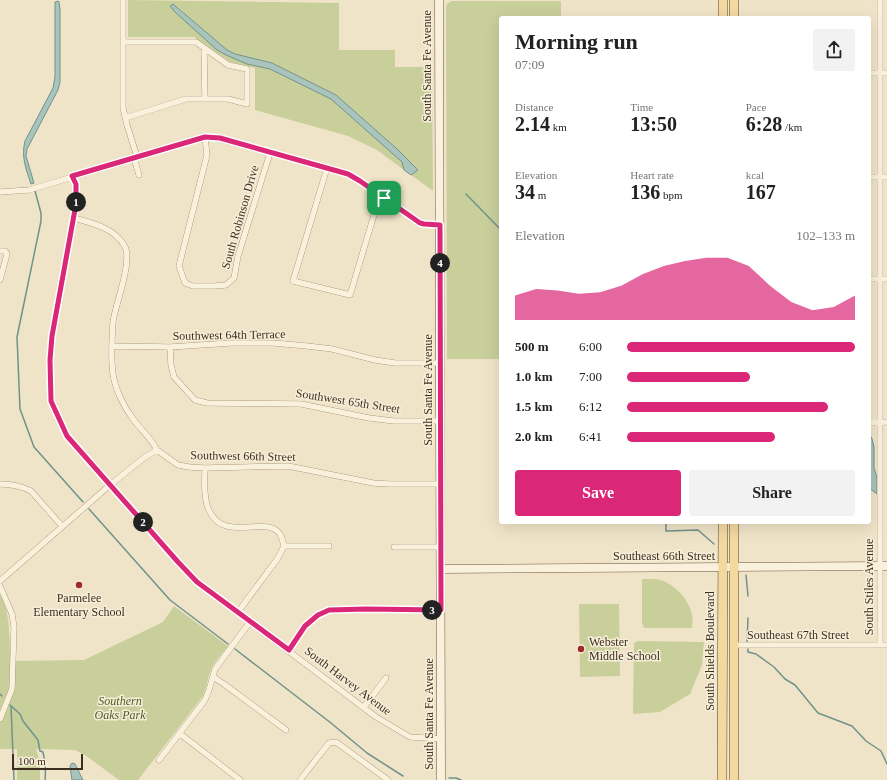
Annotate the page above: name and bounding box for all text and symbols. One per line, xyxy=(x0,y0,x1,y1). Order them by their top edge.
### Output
street label: South Santa Fe Avenue xyxy=(420,10,434,122)
text: Morning run xyxy=(515,29,638,54)
button: share xyxy=(813,29,855,71)
text: 07:09 xyxy=(515,57,545,72)
text: Distance xyxy=(515,101,553,113)
text: Time xyxy=(630,101,653,113)
text: Pace xyxy=(746,101,766,113)
text: 2.14 xyxy=(515,113,550,135)
text: 13:50 xyxy=(630,113,677,135)
text: 6:28 xyxy=(746,113,782,135)
text: km xyxy=(550,121,567,133)
text: /km xyxy=(782,121,802,133)
street label: South Robinson Drive xyxy=(218,163,262,271)
text: Elevation xyxy=(515,169,557,181)
text: Heart rate xyxy=(630,169,674,181)
text: kcal xyxy=(746,169,764,181)
pin xyxy=(367,181,401,215)
text: 34 xyxy=(515,181,535,203)
text: 136 xyxy=(630,181,660,203)
text: 167 xyxy=(746,181,776,203)
icon: arrive xyxy=(373,187,395,209)
text: m xyxy=(535,189,546,201)
text: bpm xyxy=(660,189,683,201)
pin: 1 xyxy=(66,192,86,212)
text: 1 xyxy=(73,196,79,208)
text: Elevation xyxy=(515,228,565,243)
text: 102–133 m xyxy=(796,228,855,243)
pin: 4 xyxy=(430,253,450,273)
text: 4 xyxy=(437,257,443,269)
street label: Southwest 64th Terrace xyxy=(172,327,286,343)
street label: South Santa Fe Avenue xyxy=(421,334,435,446)
text: 500 m xyxy=(515,339,549,354)
text: 6:00 xyxy=(579,339,602,354)
text: 1.0 km xyxy=(515,369,553,384)
text: 7:00 xyxy=(579,369,602,384)
street label: Southwest 65th Street xyxy=(295,386,402,416)
text: 1.5 km xyxy=(515,399,553,414)
text: 6:12 xyxy=(579,399,602,414)
text: 2.0 km xyxy=(515,429,553,444)
text: 6:41 xyxy=(579,429,602,444)
street label: Southwest 66th Street xyxy=(190,448,296,464)
button: Save xyxy=(515,470,681,516)
button: Share xyxy=(689,470,855,516)
pin: 2 xyxy=(133,512,153,532)
text: 2 xyxy=(140,516,146,528)
street label: South Stiles Avenue xyxy=(862,539,876,635)
street label: Southeast 66th Street xyxy=(613,549,716,563)
marker: Parmelee Elementary School xyxy=(74,580,84,590)
place label: Parmelee Elementary School xyxy=(33,591,125,619)
street label: South Shields Boulevard xyxy=(703,591,717,711)
pin: 3 xyxy=(422,600,442,620)
text: 3 xyxy=(429,604,435,616)
street label: Southeast 67th Street xyxy=(747,628,850,642)
place label: Webster Middle School xyxy=(589,635,661,663)
street label: South Harvey Avenue xyxy=(302,644,394,718)
marker: Webster Middle School xyxy=(576,644,586,654)
street label: South Santa Fe Avenue xyxy=(422,658,436,770)
park label: Southern Oaks Park xyxy=(95,694,146,722)
scale bar xyxy=(12,752,83,771)
text: 100 m xyxy=(18,755,46,767)

